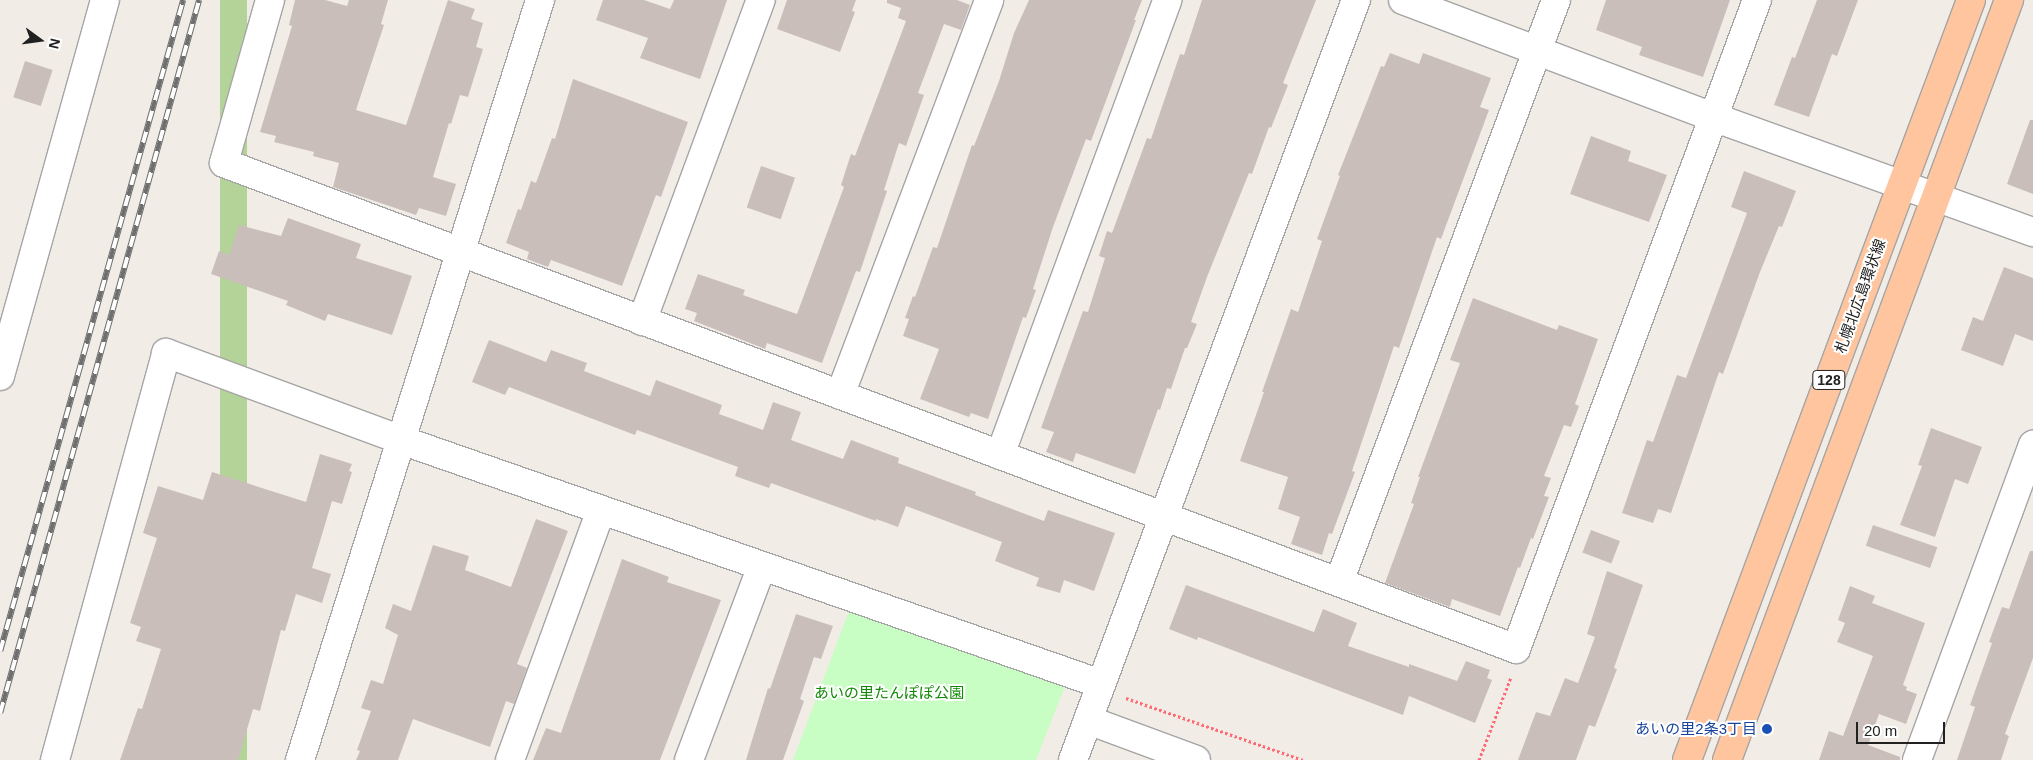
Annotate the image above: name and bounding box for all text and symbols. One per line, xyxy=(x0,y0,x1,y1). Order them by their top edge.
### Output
north arrow xyxy=(15,15,65,65)
text: N xyxy=(46,37,64,50)
street label: 札幌北広島環状線 xyxy=(1831,237,1889,355)
road number: 128 xyxy=(1812,368,1846,392)
park label: あいの里たんぽぽ公園 xyxy=(814,684,964,702)
scale bar xyxy=(1858,712,1947,744)
place label: あいの里2条3丁目 xyxy=(1635,720,1757,738)
text: 20 m xyxy=(1864,722,1897,739)
marker: あいの里2条3丁目 xyxy=(1761,723,1773,735)

